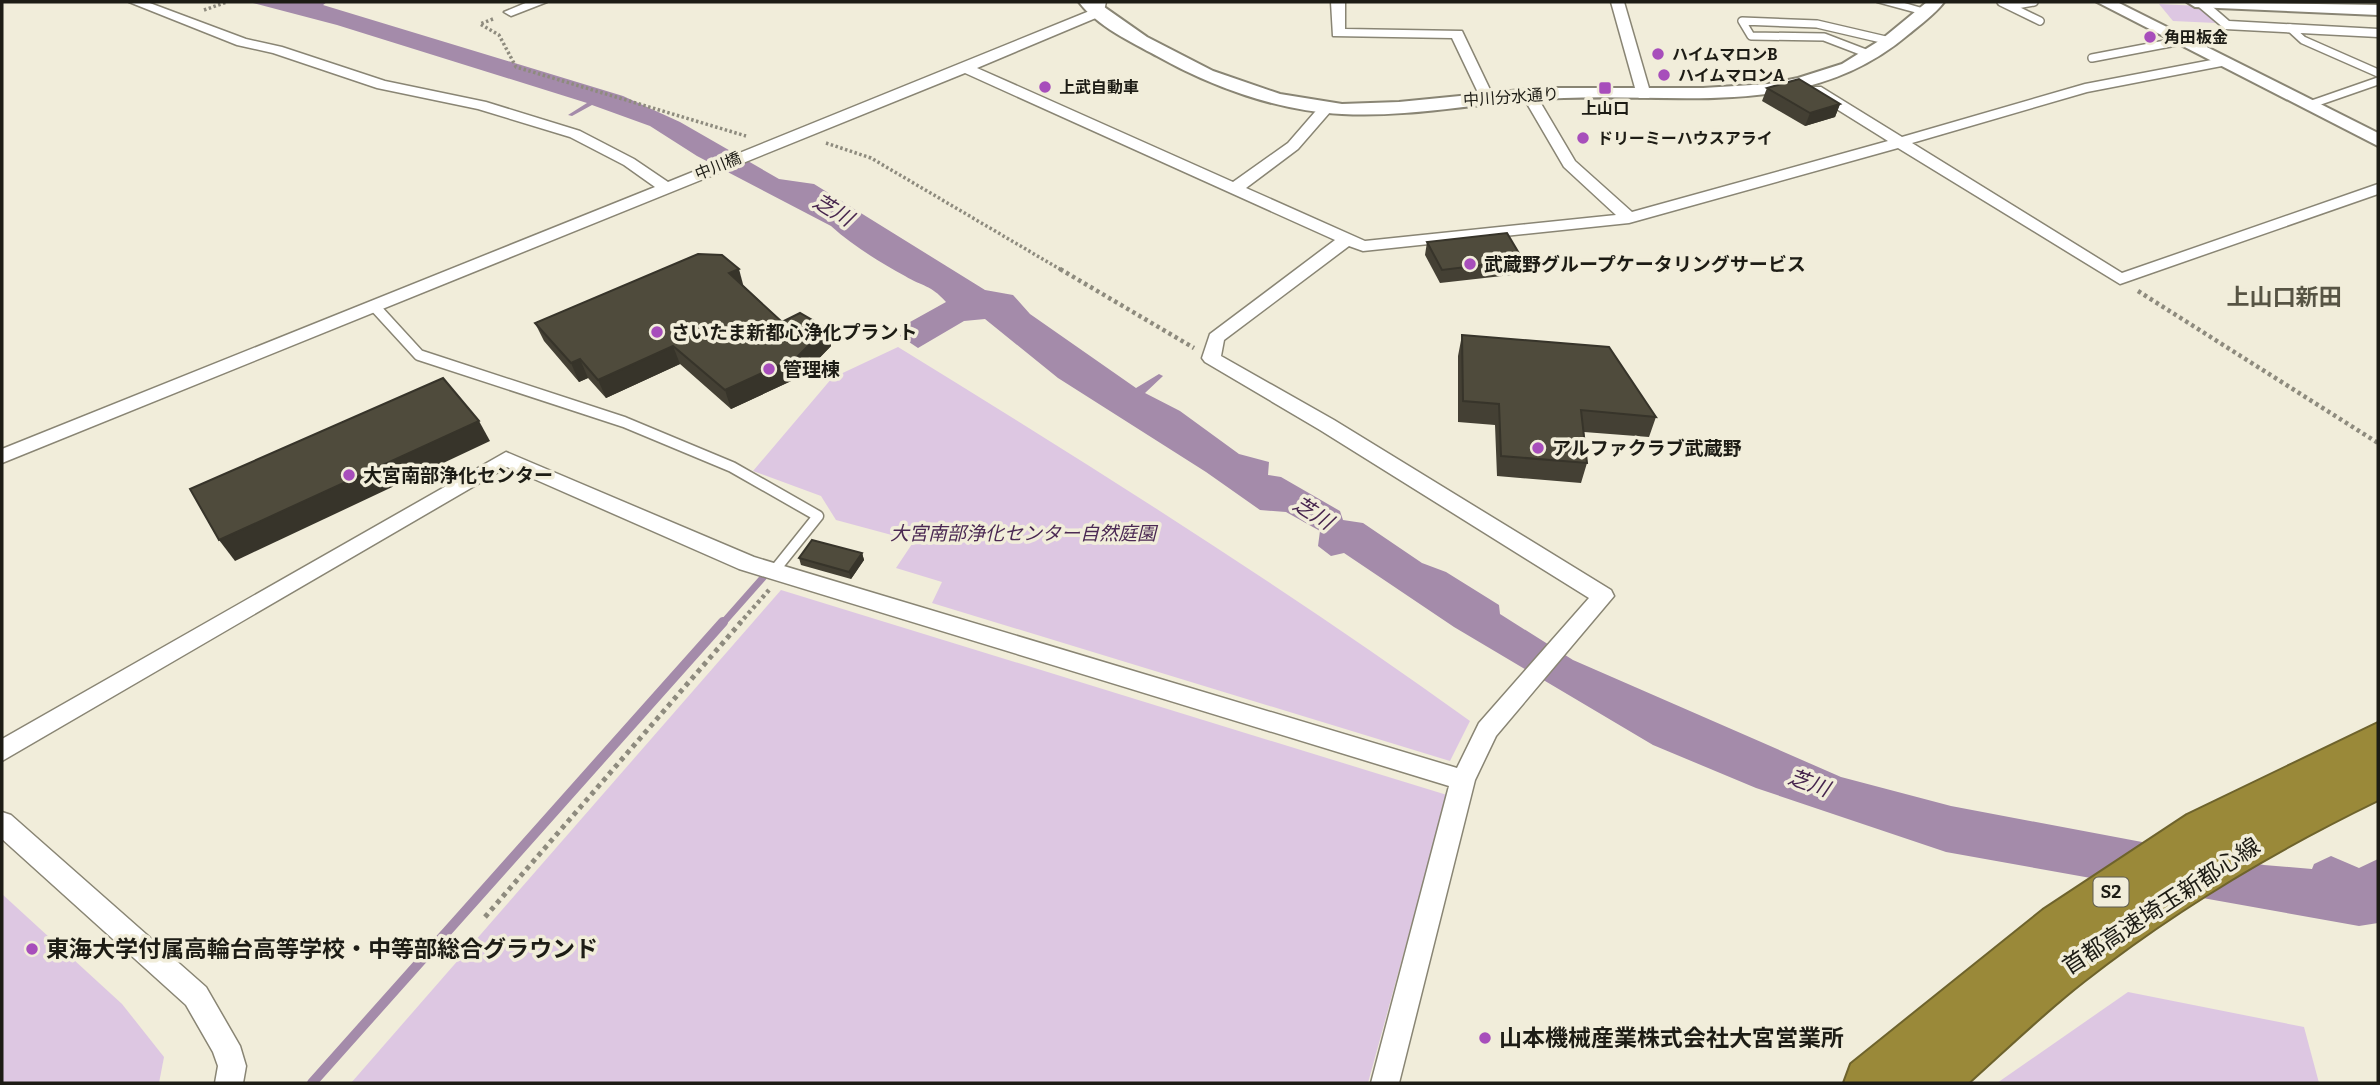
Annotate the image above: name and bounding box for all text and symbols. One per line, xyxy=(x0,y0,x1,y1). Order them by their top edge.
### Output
place label: 角田板金 xyxy=(2164,28,2228,47)
marker: 角田板金 xyxy=(2142,29,2158,45)
place label: ハイムマロンB xyxy=(1672,45,1778,64)
marker: ハイムマロンB xyxy=(1650,46,1666,62)
place label: ハイムマロンA xyxy=(1678,66,1785,85)
marker: ハイムマロンA xyxy=(1656,67,1672,83)
place label: 上武自動車 xyxy=(1059,78,1139,97)
marker: 上武自動車 xyxy=(1037,79,1053,95)
marker: 上山口 xyxy=(1597,80,1613,96)
street label: 中川分水通り xyxy=(1462,84,1560,110)
place label: 上山口 xyxy=(1581,99,1629,118)
place label: ドリーミーハウスアライ xyxy=(1597,129,1773,148)
marker: ドリーミーハウスアライ xyxy=(1575,130,1591,146)
street label: 中川橋 xyxy=(692,148,744,184)
water label: 芝川 xyxy=(808,188,859,233)
place label: 武蔵野グループケータリングサービス xyxy=(1484,253,1806,276)
marker: 武蔵野グループケータリングサービス xyxy=(1462,256,1478,272)
district label: 上山口新田 xyxy=(2227,283,2342,311)
place label: さいたま新都心浄化プラント xyxy=(671,321,917,344)
marker: さいたま新都心浄化プラント xyxy=(649,324,665,340)
place label: 管理棟 xyxy=(783,358,840,381)
marker: 管理棟 xyxy=(761,361,777,377)
place label: アルファクラブ武蔵野 xyxy=(1552,437,1742,460)
marker: アルファクラブ武蔵野 xyxy=(1530,440,1546,456)
place label: 大宮南部浄化センター xyxy=(363,464,553,487)
marker: 大宮南部浄化センター xyxy=(341,467,357,483)
water label: 芝川 xyxy=(1288,491,1339,536)
park label: 大宮南部浄化センター自然庭園 xyxy=(890,522,1159,545)
water label: 芝川 xyxy=(1785,764,1835,803)
street label: 首都高速埼玉新都心線 xyxy=(2057,832,2265,980)
road number: S2 xyxy=(2094,878,2128,906)
place label: 東海大学付属高輪台高等学校・中等部総合グラウンド xyxy=(46,935,598,963)
marker: 東海大学付属高輪台高等学校・中等部総合グラウンド xyxy=(24,941,40,957)
place label: 山本機械産業株式会社大宮営業所 xyxy=(1499,1024,1844,1052)
marker: 山本機械産業株式会社大宮営業所 xyxy=(1477,1030,1493,1046)

